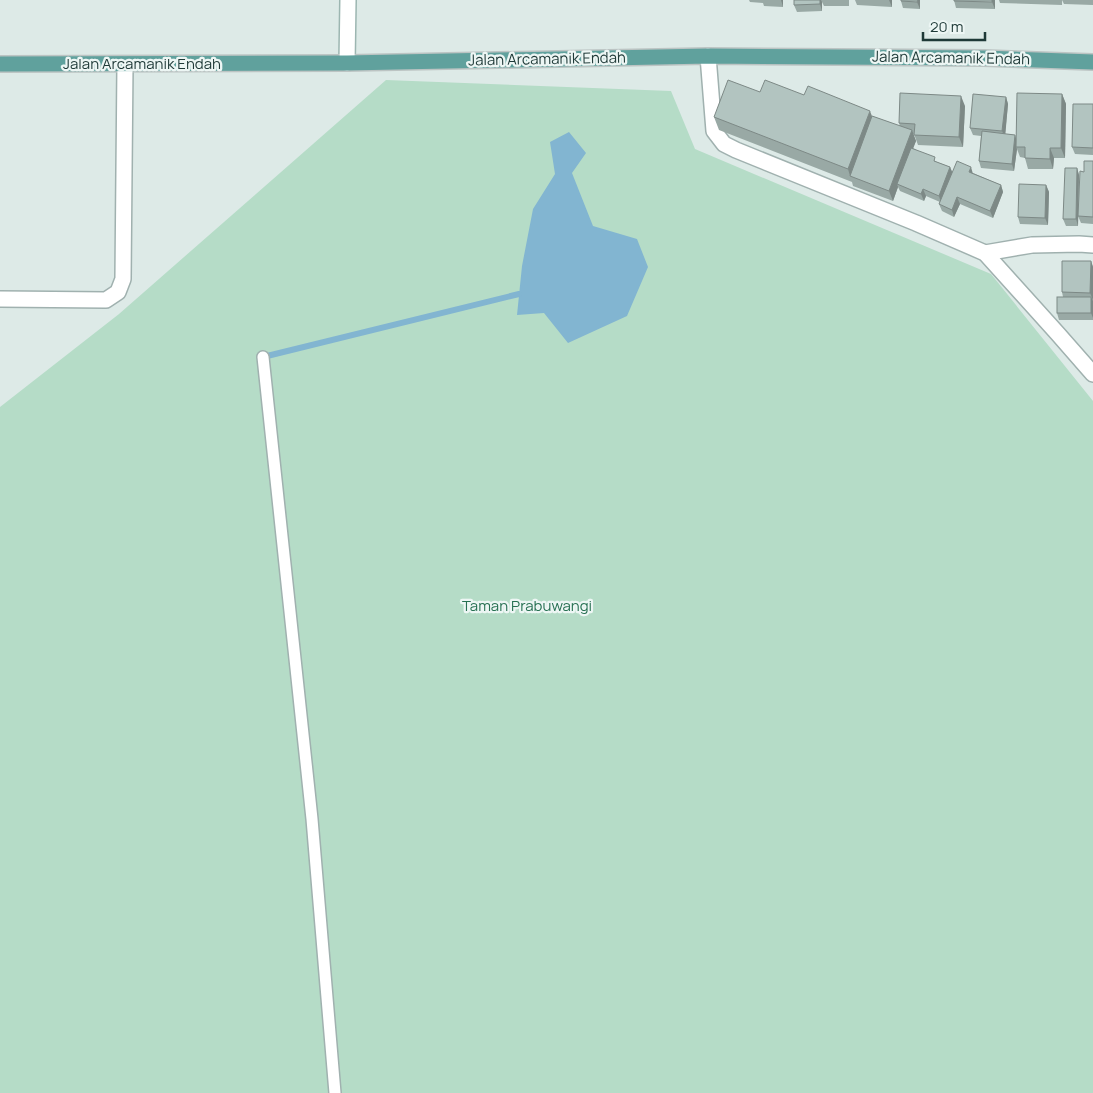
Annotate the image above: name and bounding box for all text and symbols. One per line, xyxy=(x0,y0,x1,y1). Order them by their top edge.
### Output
scale bar xyxy=(923,10,986,42)
text: 20 m xyxy=(930,16,963,37)
street label: Jalan Arcamanik Endah xyxy=(872,46,1030,69)
street label: Jalan Arcamanik Endah xyxy=(468,47,626,70)
street label: Jalan Arcamanik Endah xyxy=(63,53,221,74)
park label: Taman Prabuwangi xyxy=(462,595,592,616)

